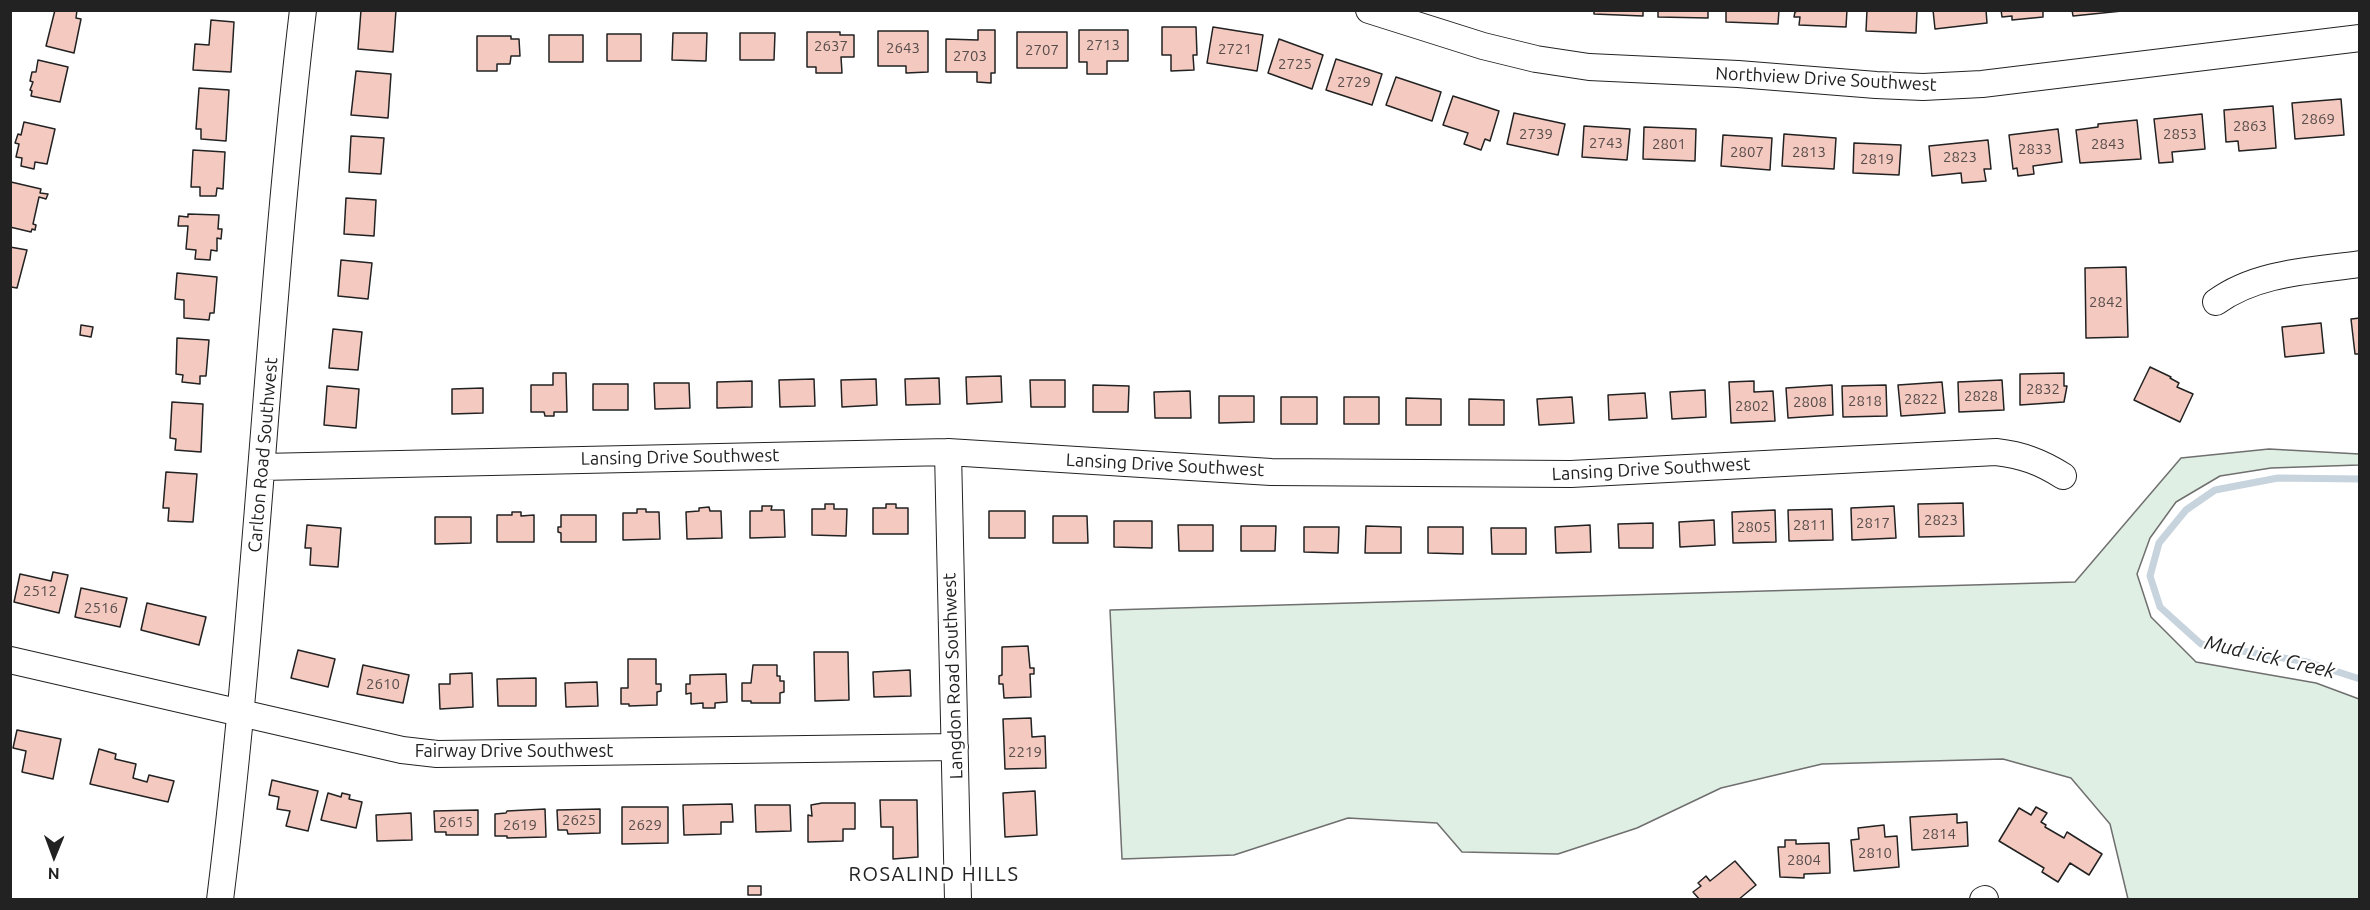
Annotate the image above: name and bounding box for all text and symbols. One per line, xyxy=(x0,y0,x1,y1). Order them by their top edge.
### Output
house number: 2713 xyxy=(1086,36,1120,54)
house number: 2637 xyxy=(814,37,848,55)
house number: 2643 xyxy=(886,39,920,57)
house number: 2721 xyxy=(1218,40,1252,58)
house number: 2707 xyxy=(1025,41,1059,59)
house number: 2703 xyxy=(953,47,987,65)
house number: 2725 xyxy=(1278,55,1312,73)
street label: Northview Drive Southwest xyxy=(1715,62,1937,96)
house number: 2729 xyxy=(1337,73,1371,91)
house number: 2869 xyxy=(2301,110,2335,128)
house number: 2863 xyxy=(2233,117,2267,135)
house number: 2739 xyxy=(1519,125,1553,143)
house number: 2853 xyxy=(2163,125,2197,143)
house number: 2743 xyxy=(1589,134,1623,152)
house number: 2801 xyxy=(1652,135,1686,153)
house number: 2843 xyxy=(2091,135,2125,153)
house number: 2833 xyxy=(2018,140,2052,158)
house number: 2807 xyxy=(1730,143,1764,161)
house number: 2813 xyxy=(1792,143,1826,161)
house number: 2823 xyxy=(1943,148,1977,166)
house number: 2819 xyxy=(1860,150,1894,168)
house number: 2842 xyxy=(2089,293,2123,311)
street label: Carlton Road Southwest xyxy=(244,357,282,553)
house number: 2832 xyxy=(2026,380,2060,398)
house number: 2828 xyxy=(1964,387,1998,405)
house number: 2822 xyxy=(1904,390,1938,408)
house number: 2818 xyxy=(1848,392,1882,410)
house number: 2808 xyxy=(1793,393,1827,411)
house number: 2802 xyxy=(1735,397,1769,415)
street label: Lansing Drive Southwest xyxy=(580,444,780,470)
street label: Lansing Drive Southwest xyxy=(1065,449,1265,481)
street label: Lansing Drive Southwest xyxy=(1551,453,1751,485)
house number: 2823 xyxy=(1924,511,1958,529)
house number: 2817 xyxy=(1856,514,1890,532)
house number: 2811 xyxy=(1793,516,1827,534)
house number: 2805 xyxy=(1737,518,1771,536)
street label: Langdon Road Southwest xyxy=(939,572,967,780)
house number: 2512 xyxy=(23,582,57,600)
house number: 2516 xyxy=(84,599,118,617)
water label: Mud Lick Creek xyxy=(2202,630,2338,684)
house number: 2610 xyxy=(366,675,400,693)
street label: Fairway Drive Southwest xyxy=(415,740,613,762)
house number: 2219 xyxy=(1008,743,1042,761)
house number: 2625 xyxy=(562,811,596,829)
house number: 2615 xyxy=(439,813,473,831)
house number: 2619 xyxy=(503,816,537,834)
house number: 2629 xyxy=(628,816,662,834)
house number: 2814 xyxy=(1922,825,1956,843)
north arrow xyxy=(24,826,84,886)
house number: 2810 xyxy=(1858,844,1892,862)
house number: 2804 xyxy=(1787,851,1821,869)
district label: ROSALIND HILLS xyxy=(849,862,1019,886)
text: N xyxy=(48,865,60,883)

